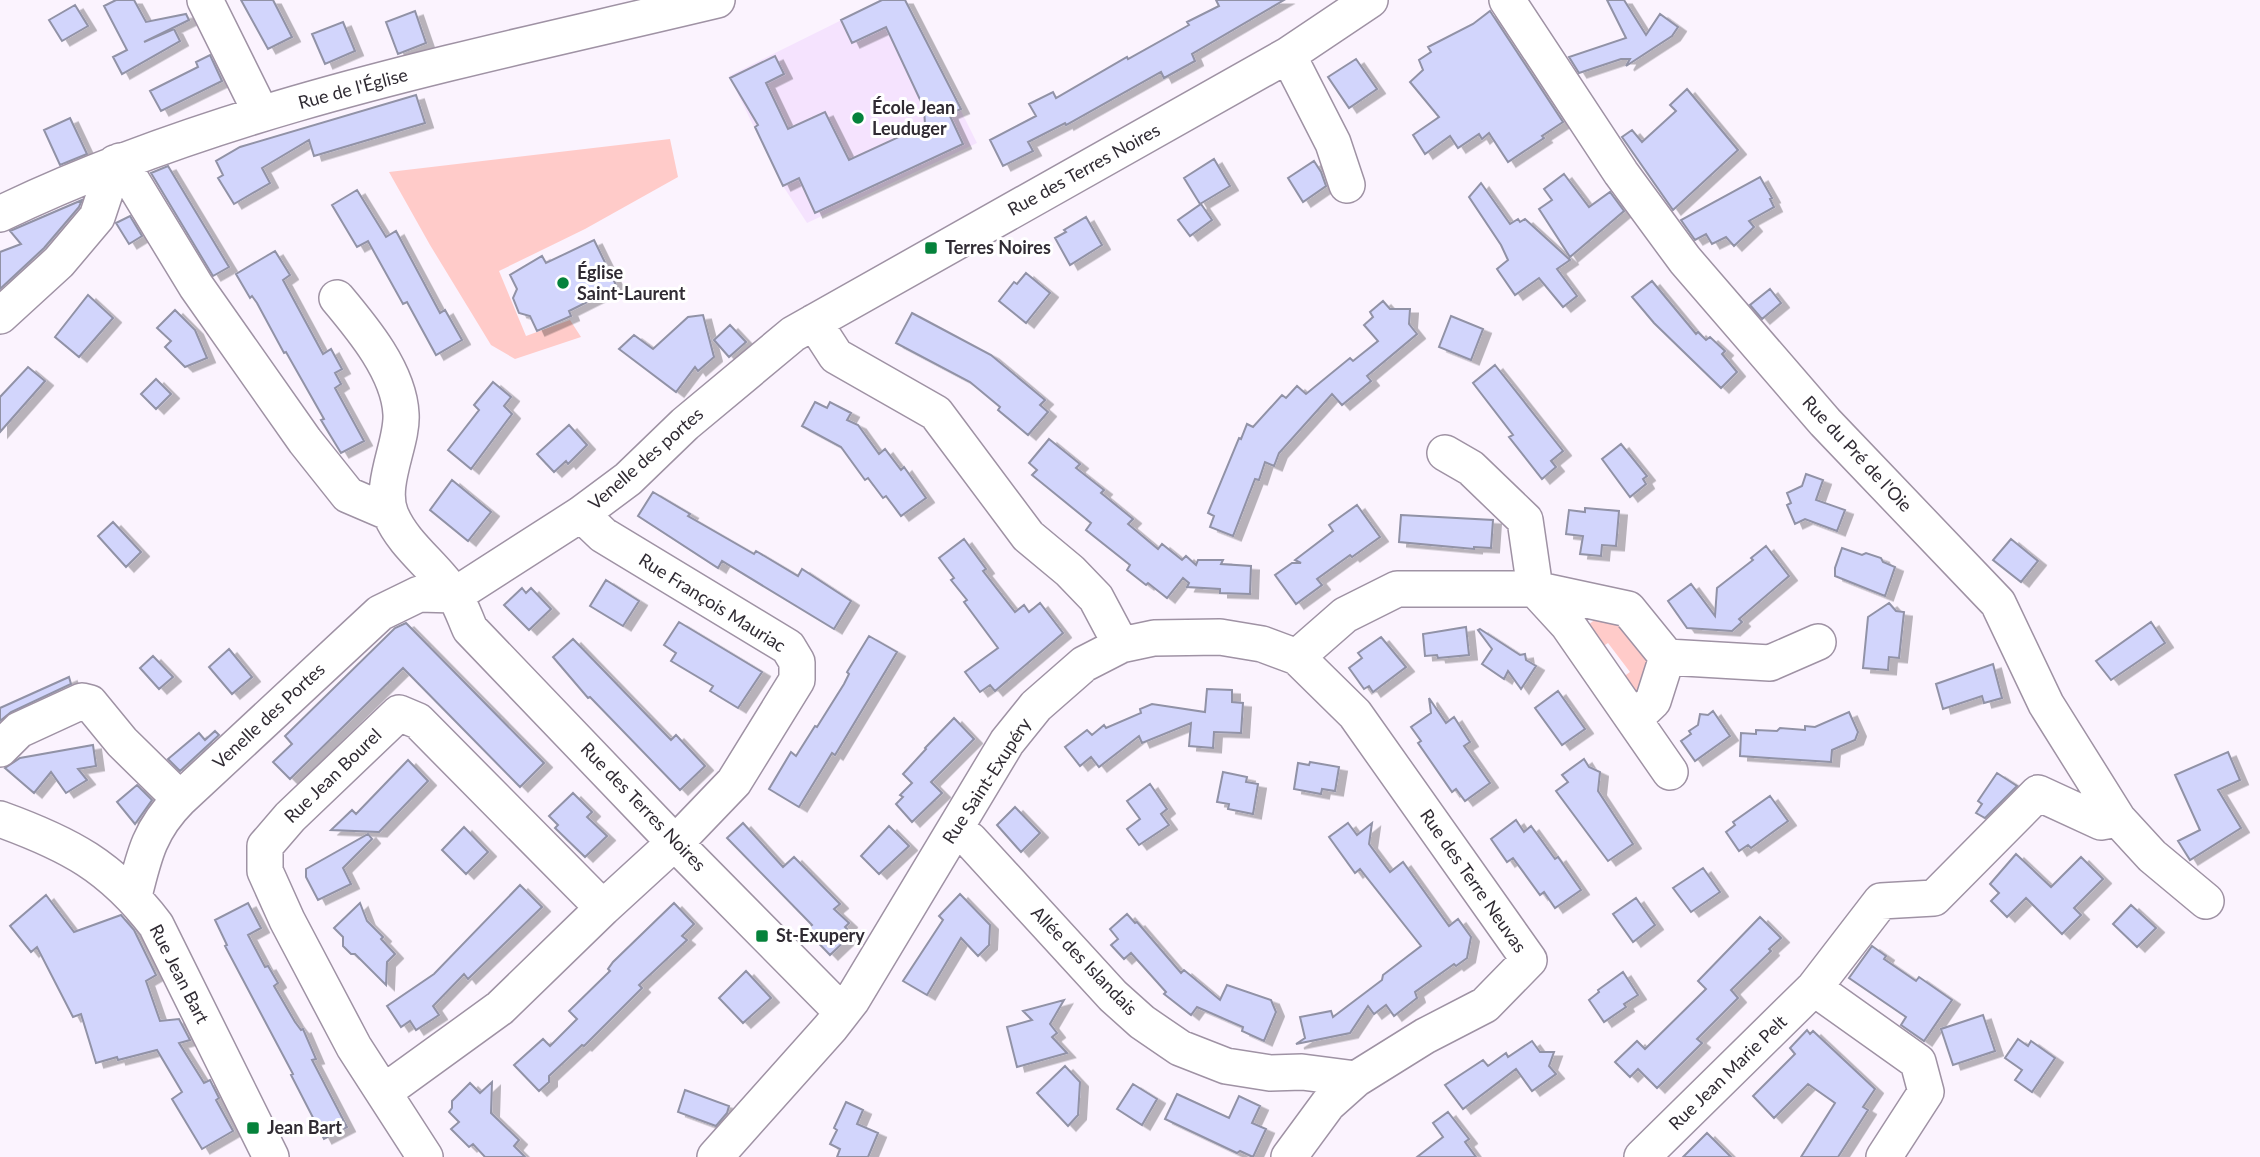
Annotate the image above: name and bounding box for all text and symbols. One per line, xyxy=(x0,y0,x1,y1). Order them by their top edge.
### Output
street label: Rue de l'Église xyxy=(296,63,410,113)
place label: École Jean Leuduger xyxy=(872,96,955,139)
marker: École Jean Leuduger xyxy=(850,110,866,126)
street label: Rue des Terres Noires xyxy=(1004,118,1164,220)
place label: Terres Noires xyxy=(945,236,1051,258)
marker: Terres Noires xyxy=(923,240,939,256)
place label: Église Saint-Laurent xyxy=(577,261,686,304)
marker: Église Saint-Laurent xyxy=(555,275,571,291)
street label: Rue du Pré de l'Oie xyxy=(1798,391,1917,516)
street label: Venelle des portes xyxy=(583,402,707,514)
street label: Rue François Mauriac xyxy=(635,548,790,656)
street label: Venelle des Portes xyxy=(208,658,329,773)
street label: Rue Saint-Exupéry xyxy=(937,713,1035,848)
street label: Rue Jean Bourel xyxy=(279,723,385,827)
street label: Rue des Terres Noires xyxy=(577,737,711,875)
street label: Rue des Terre Neuvas xyxy=(1416,804,1532,957)
street label: Allée des Islandais xyxy=(1027,901,1143,1020)
street label: Rue Jean Bart xyxy=(145,920,215,1027)
place label: St-Exupery xyxy=(776,924,865,946)
marker: St-Exupery xyxy=(754,928,770,944)
street label: Rue Jean Marie Pelt xyxy=(1664,1010,1791,1134)
place label: Jean Bart xyxy=(267,1116,342,1138)
marker: Jean Bart xyxy=(245,1120,261,1136)

